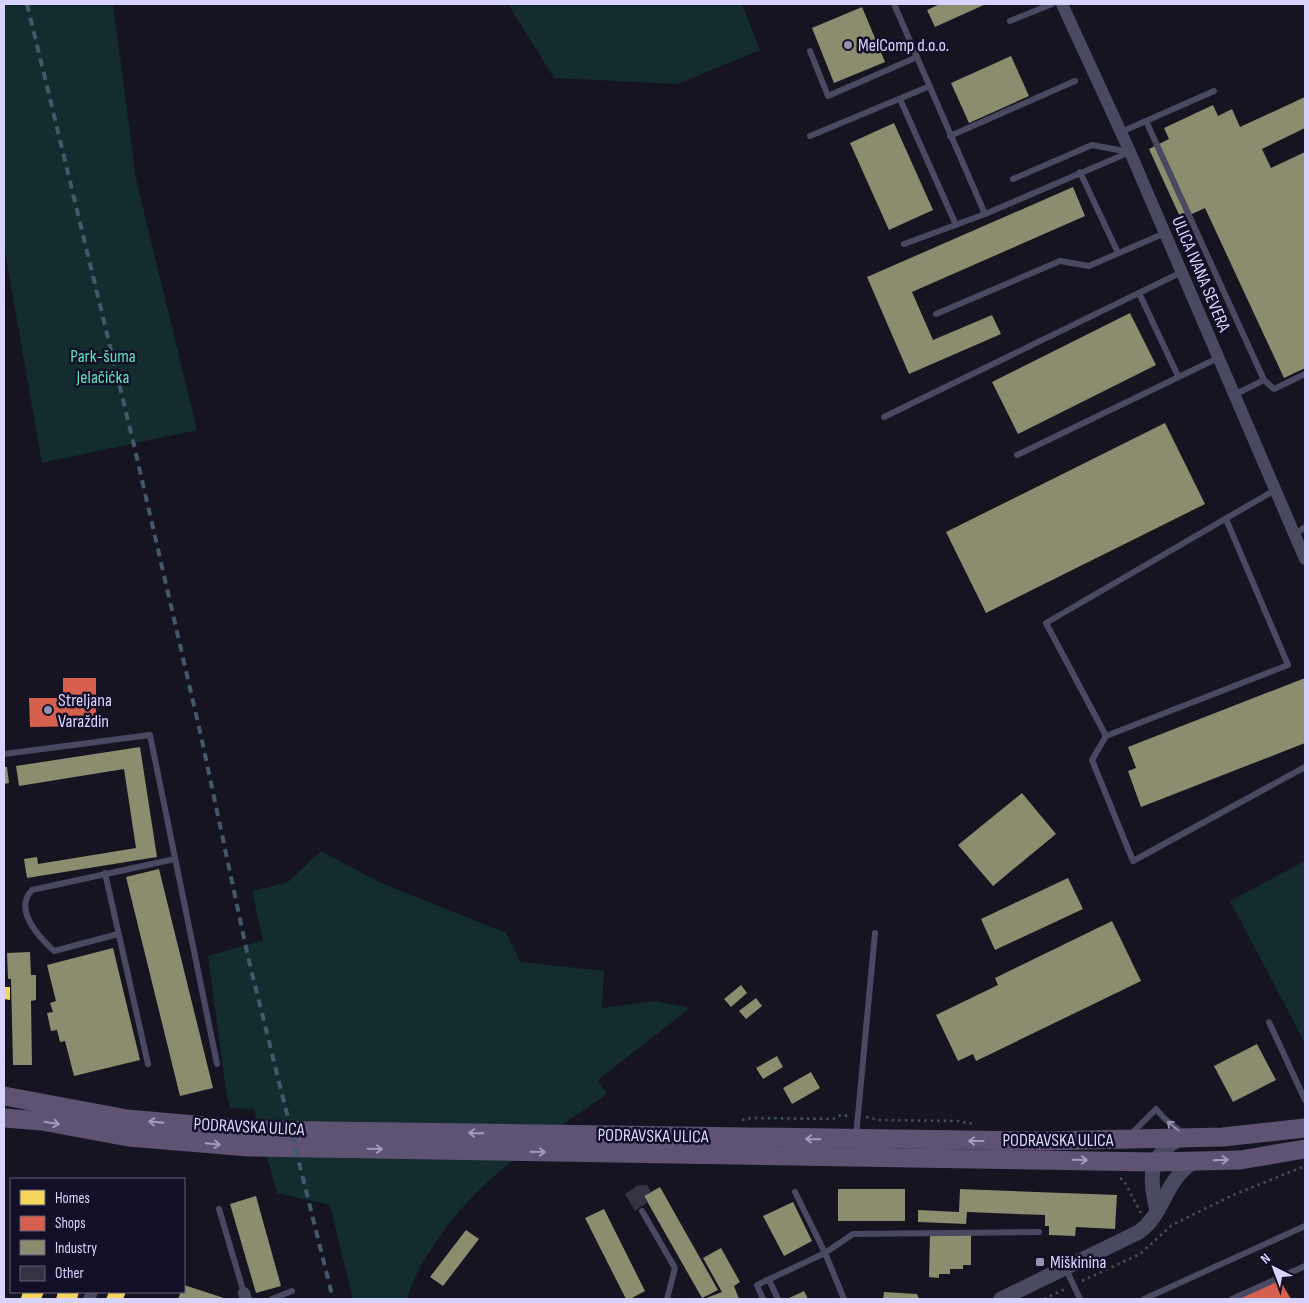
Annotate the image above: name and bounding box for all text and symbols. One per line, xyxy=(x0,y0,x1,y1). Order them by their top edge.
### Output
place label: MelComp d.o.o. xyxy=(858,35,949,56)
marker: MelComp d.o.o. xyxy=(842,39,854,51)
street label: ULICA IVANA SEVERA xyxy=(1167,213,1235,335)
park label: Park-šuma Jelačićka xyxy=(70,346,136,388)
place label: Streljana Varaždin xyxy=(58,690,112,732)
marker: Streljana Varaždin xyxy=(42,704,54,716)
street label: PODRAVSKA ULICA xyxy=(193,1114,305,1140)
one-way arrow xyxy=(149,1117,165,1126)
one-way arrow xyxy=(44,1118,60,1128)
one-way arrow xyxy=(1166,1120,1179,1131)
street label: PODRAVSKA ULICA xyxy=(597,1125,709,1147)
one-way arrow xyxy=(468,1128,484,1138)
street label: PODRAVSKA ULICA xyxy=(1003,1130,1114,1151)
one-way arrow xyxy=(806,1134,822,1144)
one-way arrow xyxy=(968,1136,984,1145)
one-way arrow xyxy=(205,1139,221,1148)
one-way arrow xyxy=(367,1145,383,1154)
one-way arrow xyxy=(530,1148,546,1157)
one-way arrow xyxy=(1071,1155,1087,1165)
one-way arrow xyxy=(1213,1156,1229,1165)
legend xyxy=(10,1178,185,1293)
text: Homes xyxy=(55,1189,90,1208)
text: Shops xyxy=(55,1214,86,1233)
text: Industry xyxy=(55,1239,97,1258)
north arrow xyxy=(1249,1243,1299,1293)
text: N xyxy=(1257,1250,1274,1268)
place label: Miškinina xyxy=(1050,1252,1106,1273)
marker: Miškinina xyxy=(1034,1256,1046,1268)
text: Other xyxy=(55,1264,84,1283)

